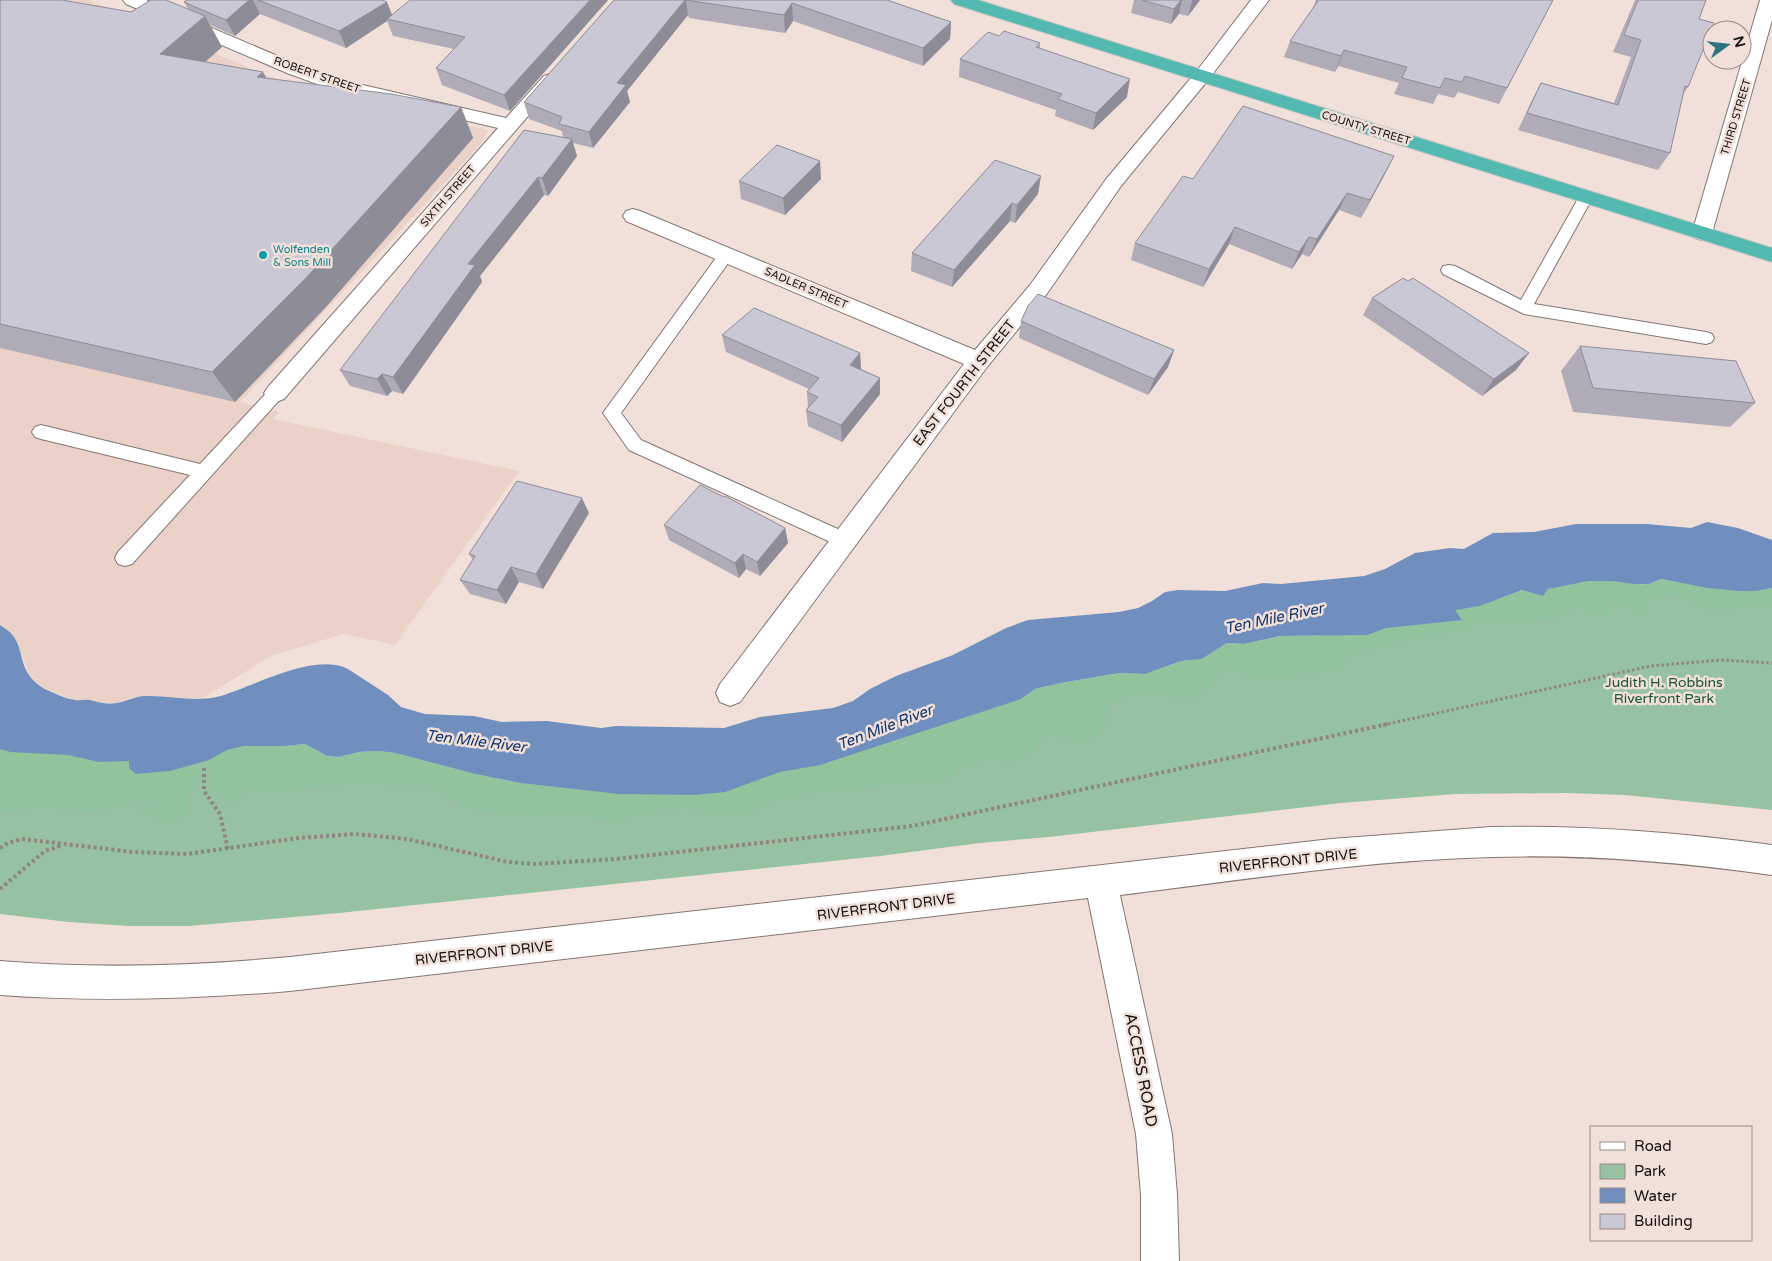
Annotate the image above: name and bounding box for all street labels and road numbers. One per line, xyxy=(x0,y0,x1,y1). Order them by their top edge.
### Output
street label: ROBERT STREET xyxy=(272,54,362,96)
street label: THIRD STREET xyxy=(1718,77,1754,157)
street label: COUNTY STREET xyxy=(1320,108,1412,148)
street label: SIXTH STREET xyxy=(418,162,478,229)
street label: SADLER STREET xyxy=(763,265,850,311)
street label: EAST FOURTH STREET xyxy=(909,316,1019,450)
street label: RIVERFRONT DRIVE xyxy=(1218,845,1358,877)
street label: RIVERFRONT DRIVE xyxy=(816,890,956,924)
street label: RIVERFRONT DRIVE xyxy=(414,937,554,969)
street label: ACCESS ROAD xyxy=(1120,1011,1162,1129)

